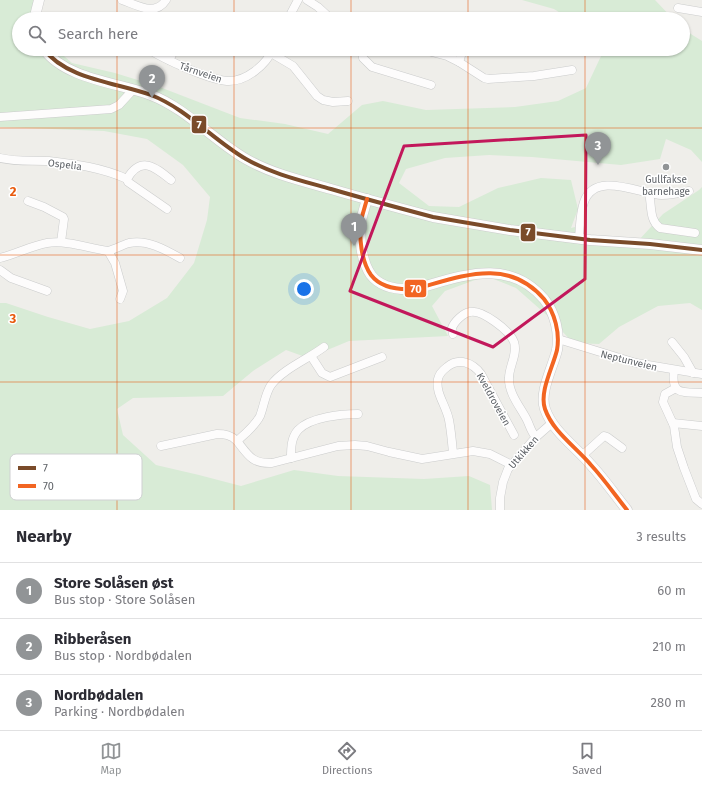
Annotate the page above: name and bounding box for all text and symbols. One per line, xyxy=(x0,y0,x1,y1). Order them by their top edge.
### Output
search box xyxy=(12,12,690,56)
icon: search xyxy=(26,23,48,45)
text: Search here xyxy=(58,25,138,43)
street label: Tårnveien xyxy=(178,59,224,86)
pin: 2 xyxy=(139,65,165,98)
line badge: 7 xyxy=(191,115,207,134)
text: 7 xyxy=(196,119,202,132)
pin: 3 xyxy=(585,132,611,165)
street label: Ospelia xyxy=(47,157,83,173)
marker: Gullfakse barnehage xyxy=(661,162,671,172)
place label: Gullfakse barnehage xyxy=(642,174,690,198)
text: 2 xyxy=(10,184,17,199)
pin: 1 xyxy=(341,213,367,246)
line badge: 7 xyxy=(520,223,536,242)
text: 7 xyxy=(525,226,531,239)
your location xyxy=(294,279,314,299)
line badge: 70 xyxy=(404,279,427,298)
text: 70 xyxy=(410,283,422,296)
text: 3 xyxy=(9,311,17,326)
street label: Neptunveien xyxy=(599,348,658,374)
street label: Kveldroveien xyxy=(474,371,513,428)
street label: Utkikken xyxy=(506,434,541,472)
legend xyxy=(10,454,142,500)
text: 7 xyxy=(43,462,48,475)
text: 70 xyxy=(43,480,54,493)
text: Nearby xyxy=(16,526,71,547)
text: 3 results xyxy=(636,529,686,544)
text: Store Solåsen øst xyxy=(54,574,174,592)
text: 1 xyxy=(26,583,32,598)
text: 60 m xyxy=(657,583,686,598)
text: Bus stop · Store Solåsen xyxy=(54,592,195,607)
text: Ribberåsen xyxy=(54,630,131,648)
text: 2 xyxy=(26,639,32,654)
text: 210 m xyxy=(652,639,686,654)
text: Bus stop · Nordbødalen xyxy=(54,648,192,663)
text: Nordbødalen xyxy=(54,686,143,704)
text: 3 xyxy=(26,695,32,710)
text: 280 m xyxy=(651,695,686,710)
text: Parking · Nordbødalen xyxy=(54,704,185,719)
tab: Map xyxy=(100,740,122,777)
tab: Directions xyxy=(322,740,372,777)
tab: Saved xyxy=(572,740,602,777)

